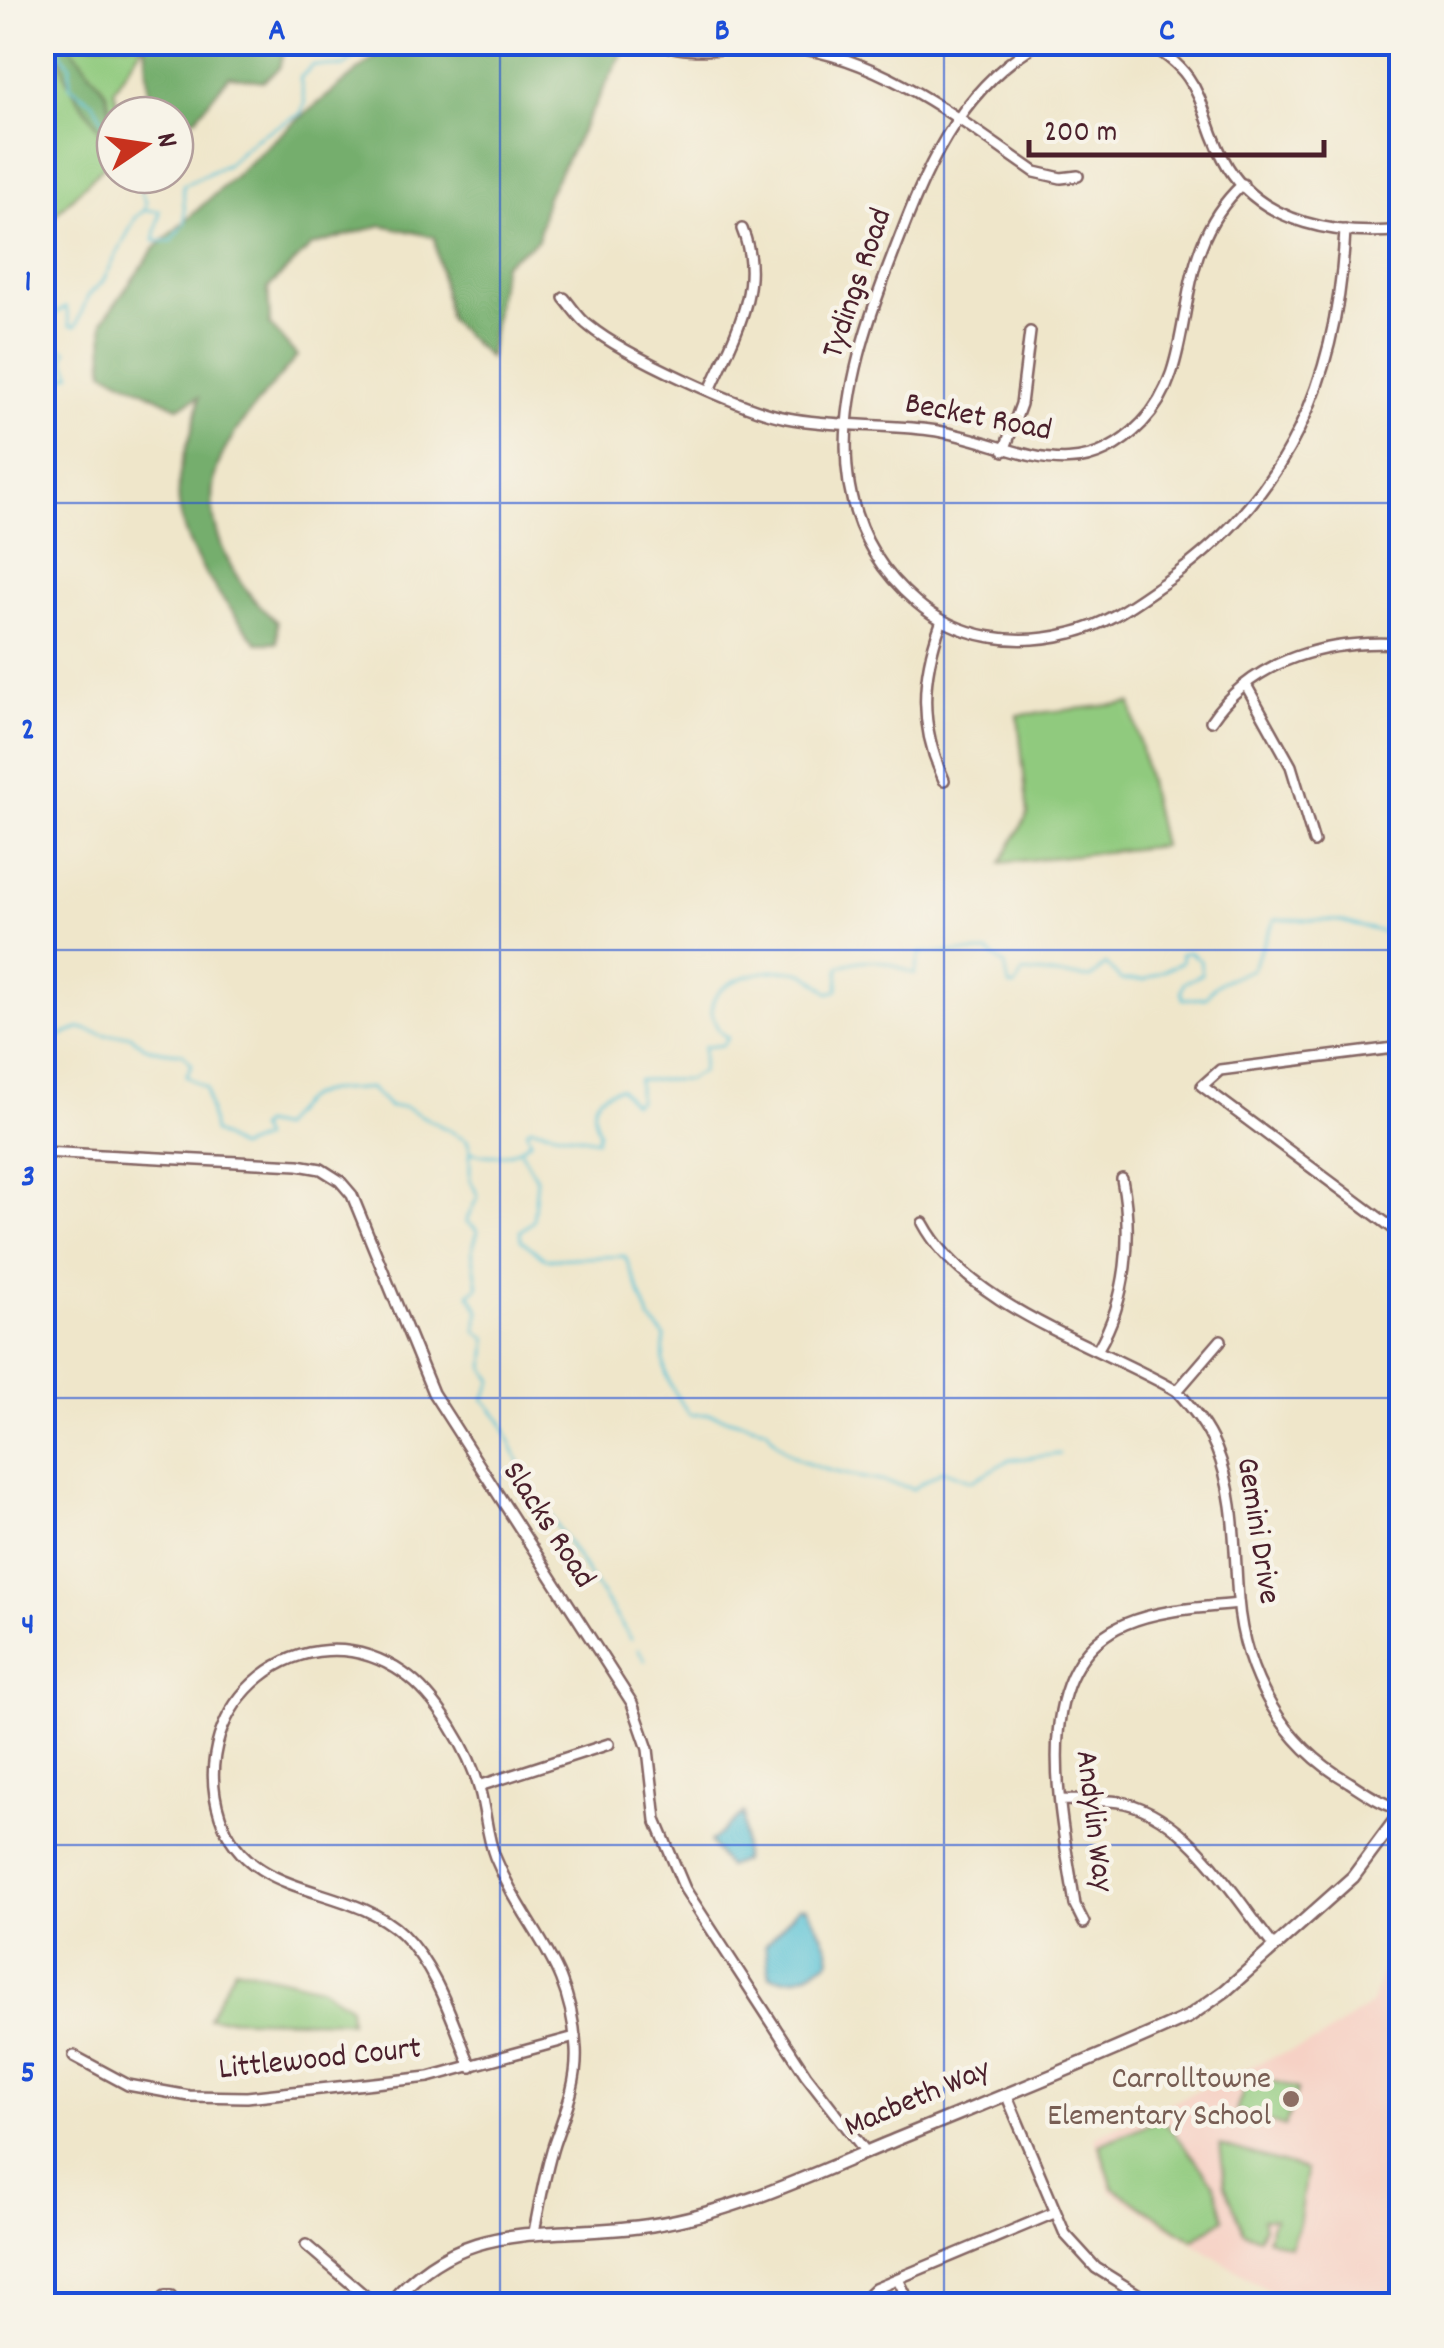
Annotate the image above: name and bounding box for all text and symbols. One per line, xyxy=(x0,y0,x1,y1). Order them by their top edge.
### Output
text: A xyxy=(268,10,286,56)
text: B xyxy=(714,10,730,56)
text: C xyxy=(1159,10,1175,56)
north arrow xyxy=(95,95,195,195)
scale bar xyxy=(1029,95,1324,157)
text: 200 m xyxy=(1044,113,1117,156)
text: N xyxy=(143,129,186,152)
street label: Tydings Road xyxy=(812,203,906,365)
text: 1 xyxy=(24,261,32,307)
street label: Becket Road xyxy=(901,382,1055,456)
text: 2 xyxy=(21,709,35,755)
text: 3 xyxy=(21,1156,35,1202)
street label: Slacks Road xyxy=(489,1453,605,1599)
street label: Gemini Drive xyxy=(1222,1454,1290,1608)
text: 4 xyxy=(21,1604,35,1650)
street label: Andylin Way xyxy=(1061,1748,1124,1895)
street label: Littlewood Court xyxy=(217,2027,424,2094)
street label: Macbeth Way xyxy=(838,2048,999,2151)
text: 5 xyxy=(21,2052,35,2098)
place label: Carrolltowne Elementary School xyxy=(1047,2058,1271,2141)
marker: Carrolltowne Elementary School xyxy=(1280,2088,1302,2110)

